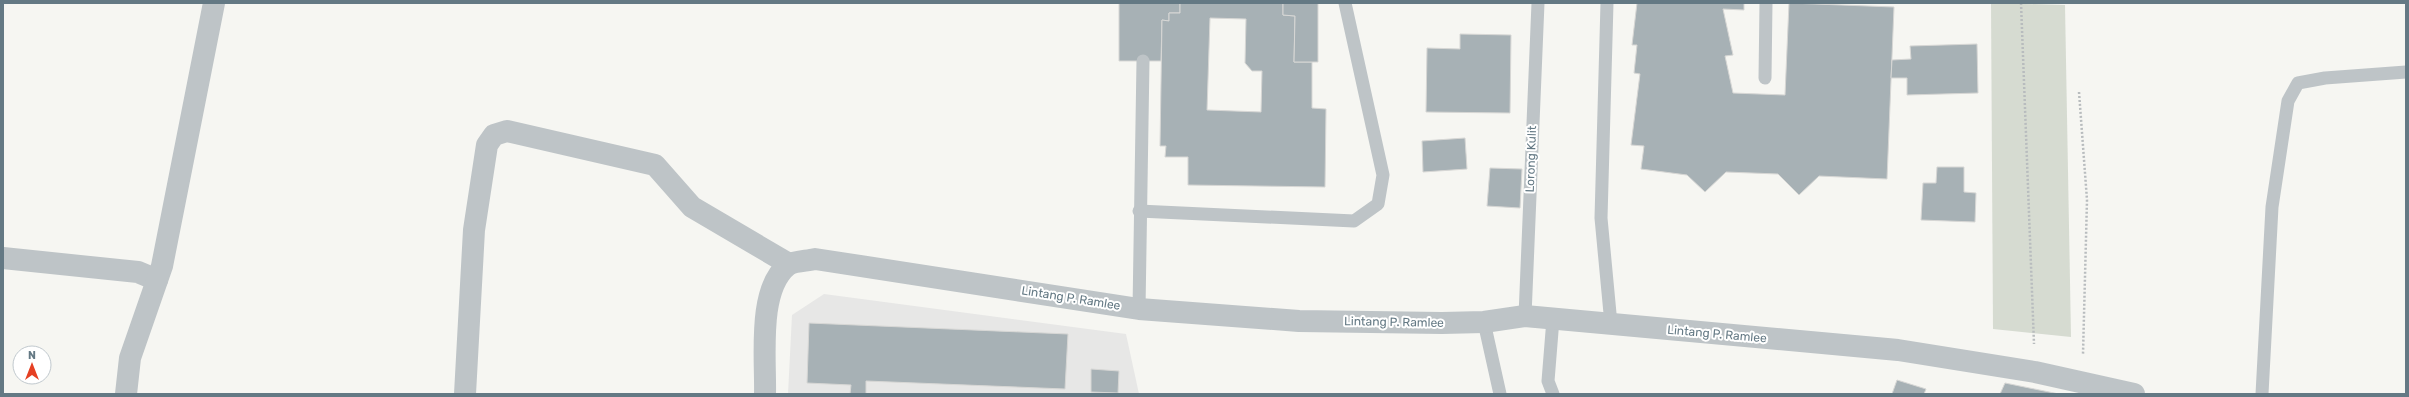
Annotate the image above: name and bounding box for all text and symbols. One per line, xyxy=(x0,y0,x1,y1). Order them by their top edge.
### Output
street label: Lorong Kulit xyxy=(1523,125,1539,193)
street label: Lintang P. Ramlee xyxy=(1021,283,1122,313)
street label: Lintang P. Ramlee xyxy=(1344,314,1444,330)
street label: Lintang P. Ramlee xyxy=(1667,323,1768,345)
north arrow xyxy=(12,345,52,385)
text: N xyxy=(28,349,36,362)

